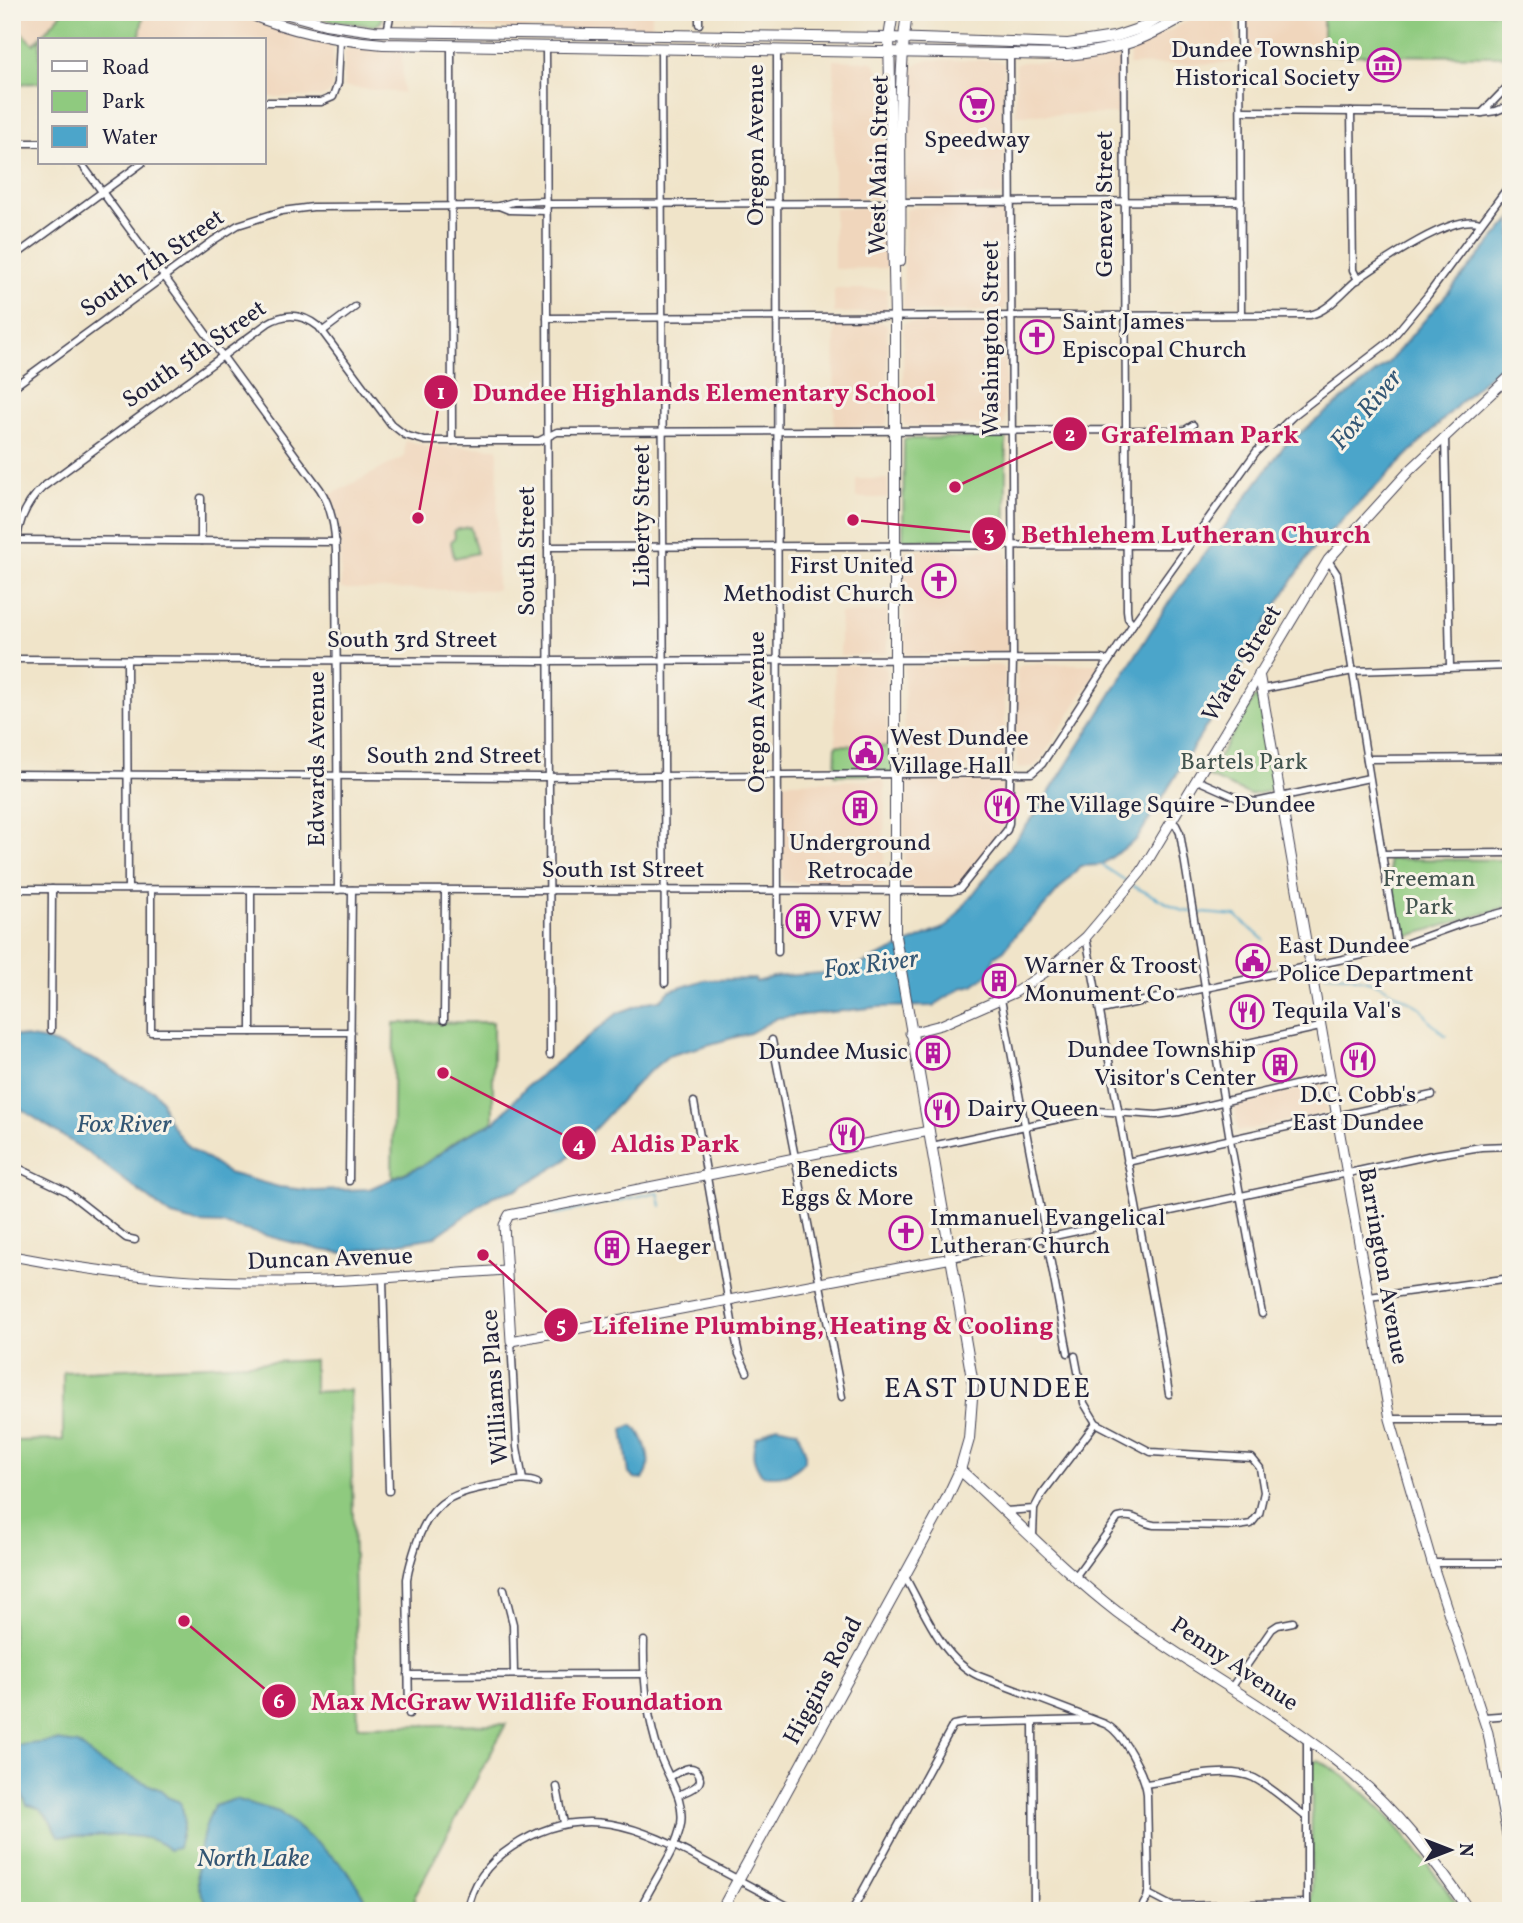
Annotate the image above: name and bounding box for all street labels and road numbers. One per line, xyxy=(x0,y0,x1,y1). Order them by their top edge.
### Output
street label: Oregon Avenue xyxy=(740,64,774,226)
street label: West Main Street xyxy=(861,74,899,256)
street label: Geneva Street xyxy=(1089,131,1123,277)
street label: South 7th Street xyxy=(74,202,232,326)
street label: Washington Street xyxy=(975,240,1009,436)
street label: South 5th Street xyxy=(116,293,274,417)
street label: Liberty Street xyxy=(626,444,660,588)
street label: South Street xyxy=(511,486,545,616)
street label: Water Street xyxy=(1195,599,1291,729)
street label: South 3rd Street xyxy=(327,624,497,658)
street label: Oregon Avenue xyxy=(741,631,775,793)
street label: Edwards Avenue xyxy=(301,671,335,847)
street label: South 2nd Street xyxy=(366,740,542,774)
street label: South 1st Street xyxy=(542,854,704,888)
street label: Barrington Avenue xyxy=(1348,1165,1416,1367)
street label: Duncan Avenue xyxy=(247,1240,413,1280)
street label: Williams Place xyxy=(474,1308,518,1466)
street label: Penny Avenue xyxy=(1163,1609,1305,1721)
street label: Higgins Road xyxy=(776,1611,872,1751)

